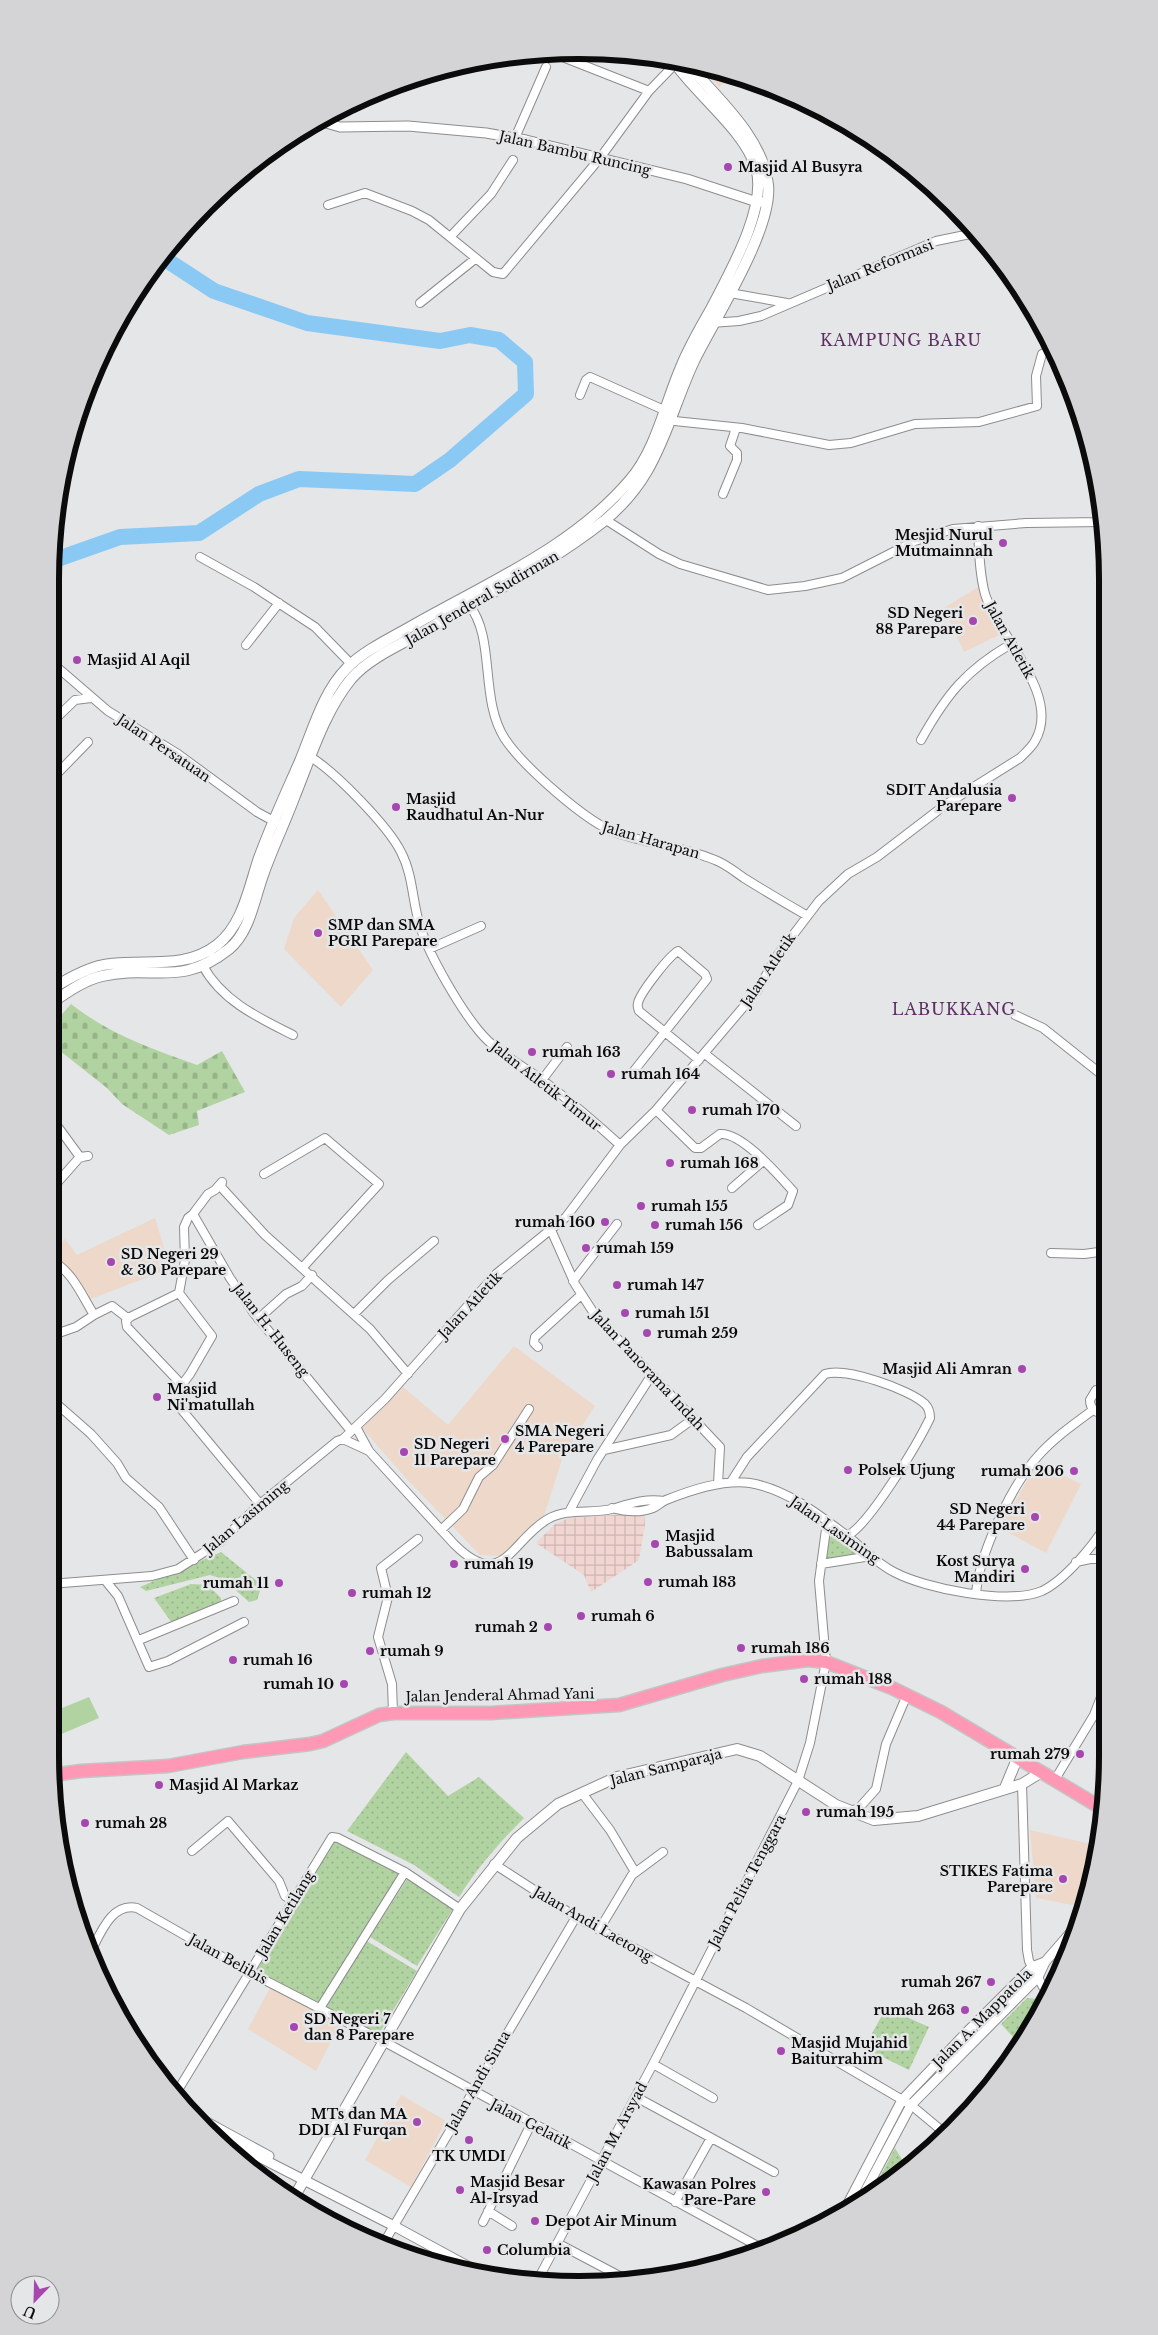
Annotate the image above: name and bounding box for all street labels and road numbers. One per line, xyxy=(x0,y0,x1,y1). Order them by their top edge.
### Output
street label: Jalan Bambu Runcing xyxy=(495,126,653,179)
street label: Jalan Reformasi xyxy=(822,235,936,295)
street label: Jalan Jenderal Sudirman xyxy=(400,547,562,650)
street label: Jalan Atletik xyxy=(980,596,1039,682)
street label: Jalan Persatuan xyxy=(112,709,214,786)
street label: Jalan Harapan xyxy=(598,817,702,863)
street label: Jalan Atletik xyxy=(736,929,800,1012)
street label: Jalan Atletik Timur xyxy=(485,1036,605,1135)
street label: Jalan Atletik xyxy=(433,1267,506,1344)
street label: Jalan H. Huseng xyxy=(228,1278,314,1381)
street label: Jalan Panorama Indah xyxy=(586,1305,709,1434)
street label: Jalan Lasiming xyxy=(198,1476,293,1559)
street label: Jalan Lasiming xyxy=(785,1491,884,1568)
street label: Jalan Jenderal Ahmad Yani xyxy=(403,1684,595,1706)
street label: Jalan Samparaja xyxy=(606,1744,724,1790)
street label: Jalan Pelita Tenggara xyxy=(703,1811,790,1952)
street label: Jalan Ketilang xyxy=(251,1867,318,1962)
street label: Jalan Andi Laetong xyxy=(528,1881,657,1966)
street label: Jalan Belibis xyxy=(184,1929,270,1988)
street label: Jalan A. Mappatola xyxy=(927,1964,1036,2073)
street label: Jalan Andi Sinta xyxy=(441,2027,514,2136)
street label: Jalan M. Arsyad xyxy=(582,2078,651,2187)
street label: Jalan Gelatik xyxy=(485,2094,575,2153)

